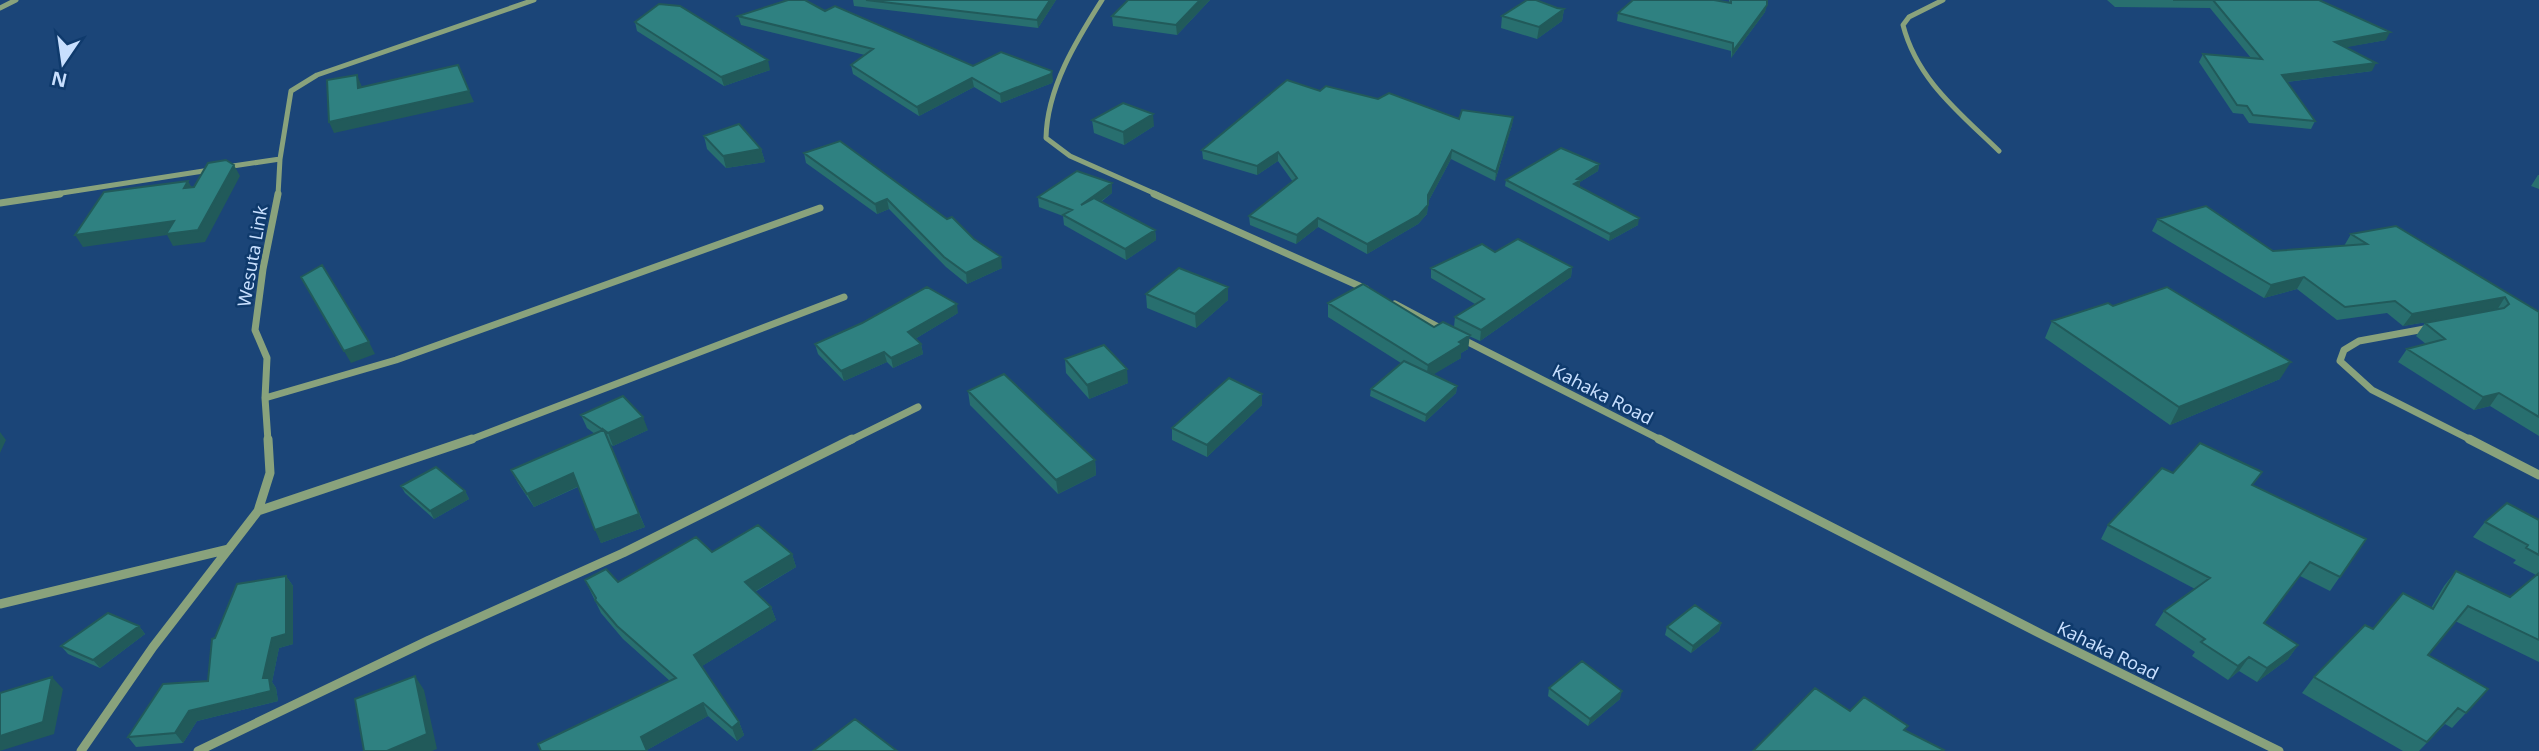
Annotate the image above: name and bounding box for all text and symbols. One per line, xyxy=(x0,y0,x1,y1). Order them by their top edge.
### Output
north arrow xyxy=(28,28,98,98)
text: N xyxy=(49,65,70,94)
street label: Wesuta Link xyxy=(231,203,273,308)
street label: Kahaka Road xyxy=(1548,358,1658,430)
street label: Kahaka Road xyxy=(2053,615,2163,685)

